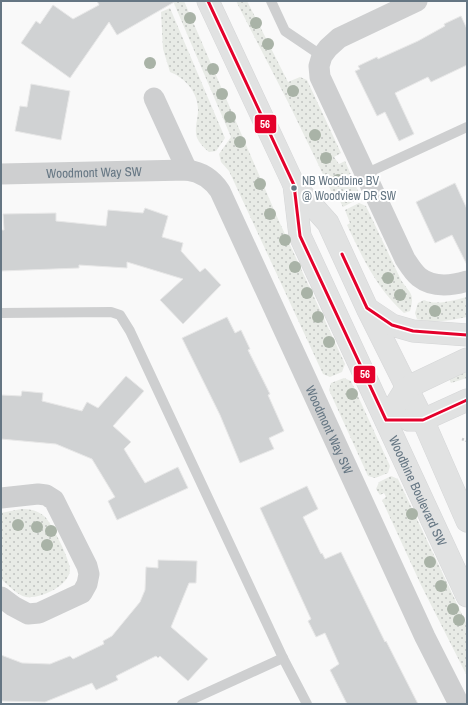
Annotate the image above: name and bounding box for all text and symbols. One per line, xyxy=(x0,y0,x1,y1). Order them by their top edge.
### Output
line badge: 56 xyxy=(254,114,277,134)
text: 56 xyxy=(260,117,270,131)
street label: Woodmont Way SW xyxy=(46,162,142,182)
place label: NB Woodbine BV @ Woodview DR SW xyxy=(302,173,397,204)
marker: NB Woodbine BV @ Woodview DR SW xyxy=(289,183,299,193)
line badge: 56 xyxy=(353,365,376,384)
text: 56 xyxy=(360,367,370,381)
street label: Woodmont Way SW xyxy=(302,383,357,477)
street label: Woodbine Boulevard SW xyxy=(385,433,451,548)

